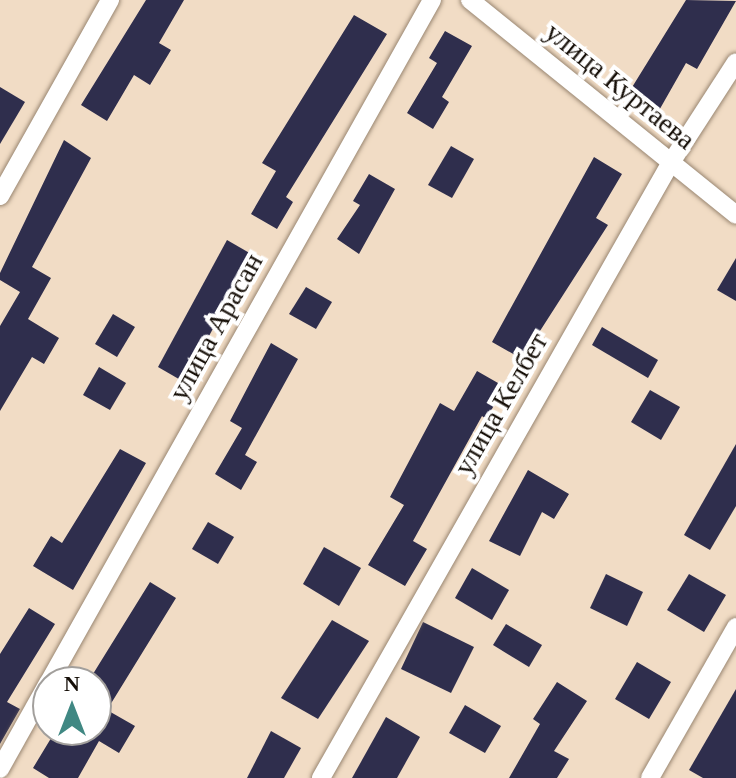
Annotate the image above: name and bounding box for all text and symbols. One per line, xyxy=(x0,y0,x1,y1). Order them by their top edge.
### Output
street label: улица Куртаева xyxy=(538,15,702,157)
street label: улица Арасан xyxy=(162,248,270,406)
street label: улица Келбет xyxy=(447,327,555,481)
north arrow xyxy=(32,666,112,746)
text: N xyxy=(64,671,80,696)

